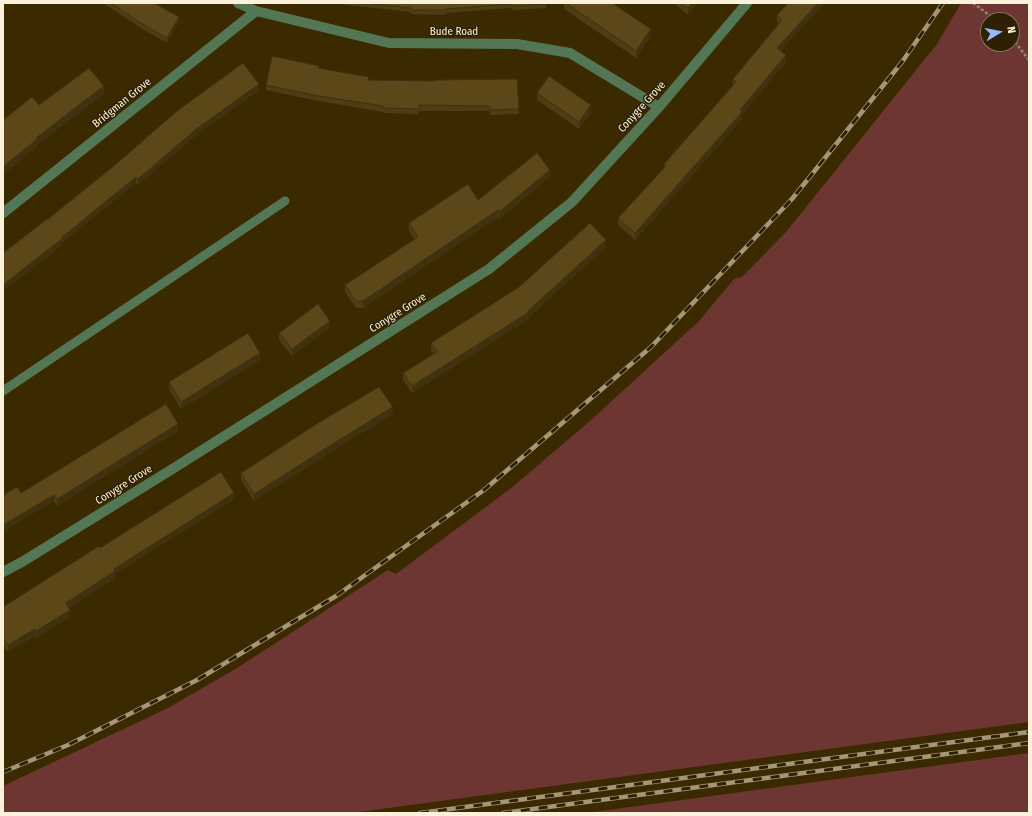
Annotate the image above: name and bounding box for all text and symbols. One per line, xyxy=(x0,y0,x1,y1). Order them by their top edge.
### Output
north arrow xyxy=(980,12,1020,52)
street label: Bude Road xyxy=(430,25,478,39)
text: N xyxy=(1004,26,1018,34)
street label: Bridgman Grove xyxy=(90,75,154,131)
street label: Conygre Grove xyxy=(616,79,668,135)
street label: Conygre Grove xyxy=(367,290,429,336)
street label: Conygre Grove xyxy=(93,462,155,508)

